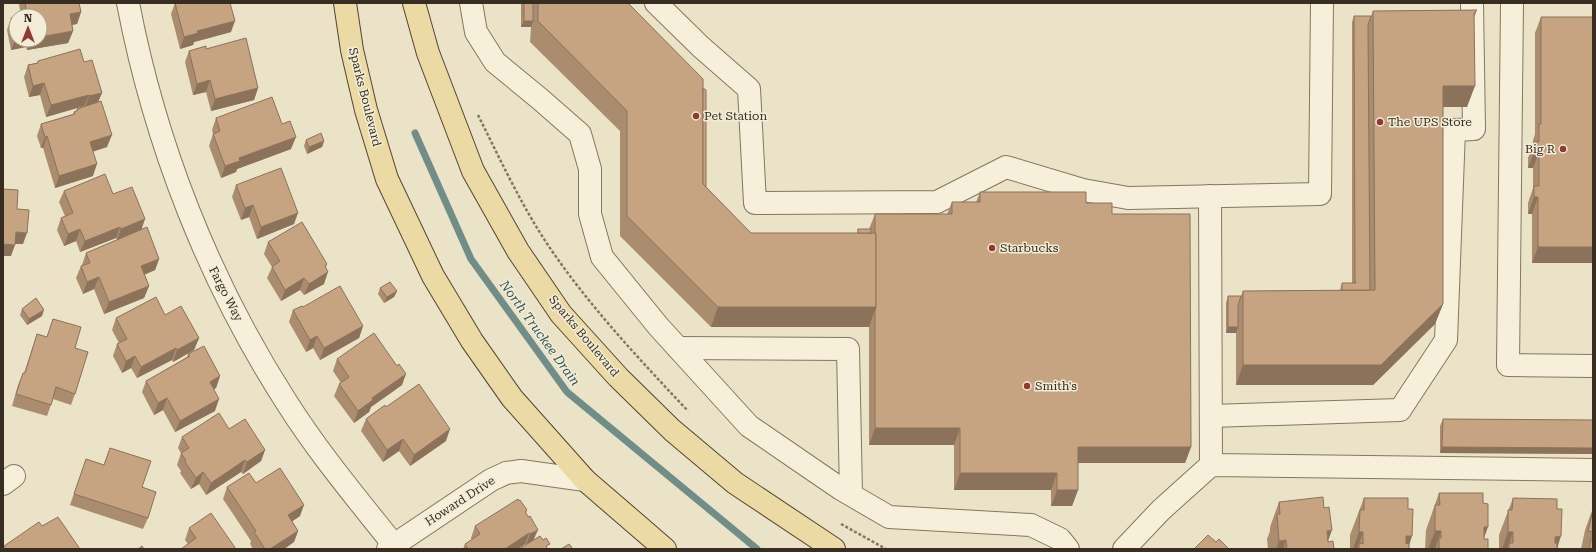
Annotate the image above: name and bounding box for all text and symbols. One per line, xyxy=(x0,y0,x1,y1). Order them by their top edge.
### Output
north arrow xyxy=(8,8,48,48)
text: N xyxy=(24,12,33,25)
street label: Sparks Boulevard xyxy=(346,46,384,148)
place label: Pet Station xyxy=(704,109,767,123)
marker: Pet Station xyxy=(691,111,701,121)
place label: The UPS Store xyxy=(1388,115,1472,129)
marker: The UPS Store xyxy=(1375,117,1385,127)
place label: Big R xyxy=(1525,142,1556,156)
marker: Big R xyxy=(1558,144,1568,154)
place label: Starbucks xyxy=(1000,241,1059,255)
marker: Starbucks xyxy=(987,243,997,253)
street label: Fargo Way xyxy=(206,264,246,325)
water label: North Truckee Drain xyxy=(496,277,583,389)
street label: Sparks Boulevard xyxy=(546,293,622,380)
place label: Smith's xyxy=(1035,379,1077,393)
marker: Smith's xyxy=(1022,381,1032,391)
street label: Howard Drive xyxy=(423,473,498,529)

